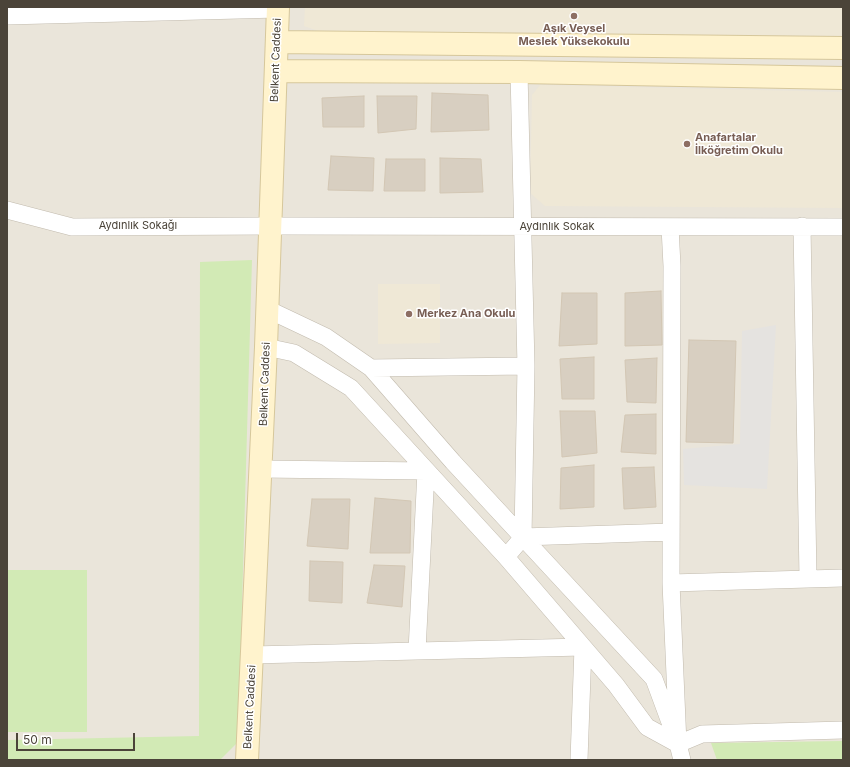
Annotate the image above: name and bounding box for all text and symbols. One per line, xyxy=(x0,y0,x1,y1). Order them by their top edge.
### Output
marker: Aşık Veysel Meslek Yüksekokulu xyxy=(569,11,579,21)
street label: Belkent Caddesi xyxy=(268,18,284,102)
place label: Aşık Veysel Meslek Yüksekokulu xyxy=(519,22,629,48)
place label: Anafartalar İlköğretim Okulu xyxy=(695,131,783,157)
marker: Anafartalar İlköğretim Okulu xyxy=(682,139,692,149)
street label: Aydınlık Sokağı xyxy=(99,219,177,233)
street label: Aydınlık Sokak xyxy=(519,220,595,234)
place label: Merkez Ana Okulu xyxy=(417,307,515,321)
marker: Merkez Ana Okulu xyxy=(404,309,414,319)
street label: Belkent Caddesi xyxy=(257,342,273,426)
street label: Belkent Caddesi xyxy=(241,665,259,749)
scale bar xyxy=(18,725,137,751)
text: 50 m xyxy=(23,732,52,747)

